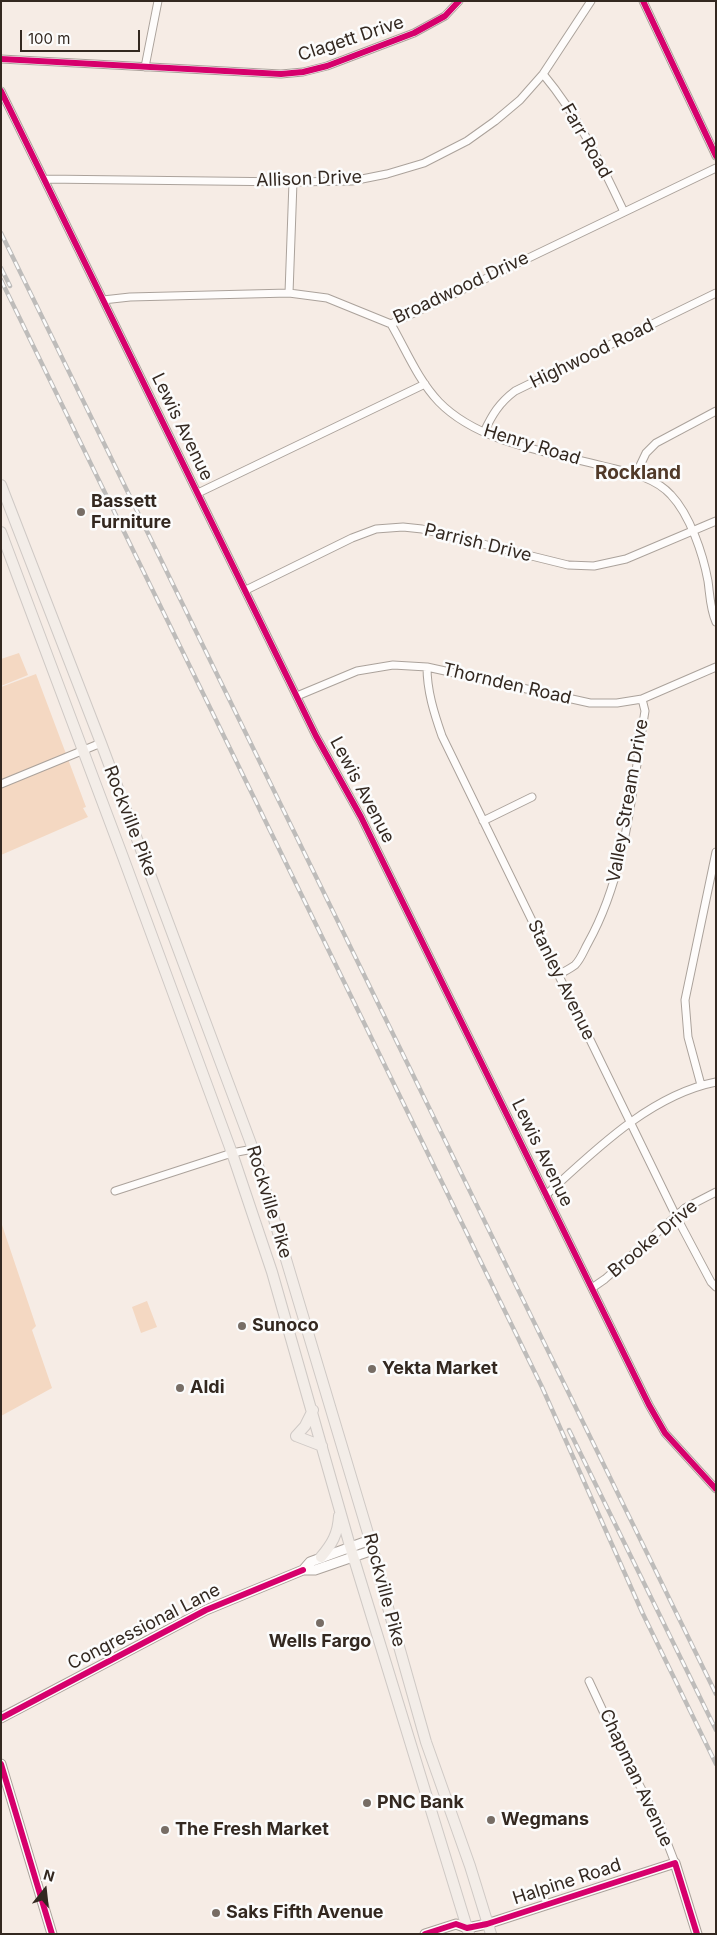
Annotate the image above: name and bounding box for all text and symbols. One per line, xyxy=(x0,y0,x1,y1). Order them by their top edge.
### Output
street label: Clagett Drive xyxy=(295,12,407,66)
scale bar xyxy=(22,20,142,52)
text: 100 m xyxy=(28,29,70,48)
street label: Farr Road xyxy=(556,100,616,182)
street label: Allison Drive xyxy=(256,166,362,192)
street label: Broadwood Drive xyxy=(390,247,532,329)
street label: Highwood Road xyxy=(527,315,657,393)
street label: Lewis Avenue xyxy=(147,370,217,484)
street label: Henry Road xyxy=(481,420,583,470)
district label: Rockland xyxy=(595,462,681,484)
place label: Bassett Furniture xyxy=(91,491,171,534)
marker: Bassett Furniture xyxy=(75,506,87,518)
street label: Parrish Drive xyxy=(422,519,534,567)
street label: Thornden Road xyxy=(441,659,573,709)
street label: Valley Stream Drive xyxy=(603,717,653,885)
street label: Lewis Avenue xyxy=(325,733,399,847)
street label: Rockville Pike xyxy=(99,763,161,879)
street label: Stanley Avenue xyxy=(523,916,599,1044)
street label: Lewis Avenue xyxy=(507,1096,577,1210)
street label: Rockville Pike xyxy=(242,1143,296,1261)
street label: Brooke Drive xyxy=(604,1196,702,1282)
place label: Sunoco xyxy=(252,1315,319,1337)
marker: Sunoco xyxy=(236,1320,248,1332)
place label: Yekta Market xyxy=(382,1358,498,1380)
marker: Yekta Market xyxy=(366,1363,378,1375)
place label: Aldi xyxy=(190,1377,225,1399)
marker: Aldi xyxy=(174,1382,186,1394)
street label: Rockville Pike xyxy=(358,1531,410,1649)
street label: Congressional Lane xyxy=(64,1579,224,1675)
marker: Wells Fargo xyxy=(314,1617,326,1629)
place label: Wells Fargo xyxy=(269,1631,371,1653)
street label: Chapman Avenue xyxy=(595,1706,677,1850)
place label: PNC Bank xyxy=(377,1792,464,1814)
marker: PNC Bank xyxy=(361,1797,373,1809)
place label: Wegmans xyxy=(501,1809,589,1831)
marker: Wegmans xyxy=(485,1814,497,1826)
place label: The Fresh Market xyxy=(175,1819,329,1841)
marker: The Fresh Market xyxy=(159,1824,171,1836)
street label: Halpine Road xyxy=(510,1854,624,1910)
north arrow xyxy=(20,1865,70,1915)
text: N xyxy=(42,1865,57,1885)
place label: Saks Fifth Avenue xyxy=(226,1902,384,1924)
marker: Saks Fifth Avenue xyxy=(210,1907,222,1919)

